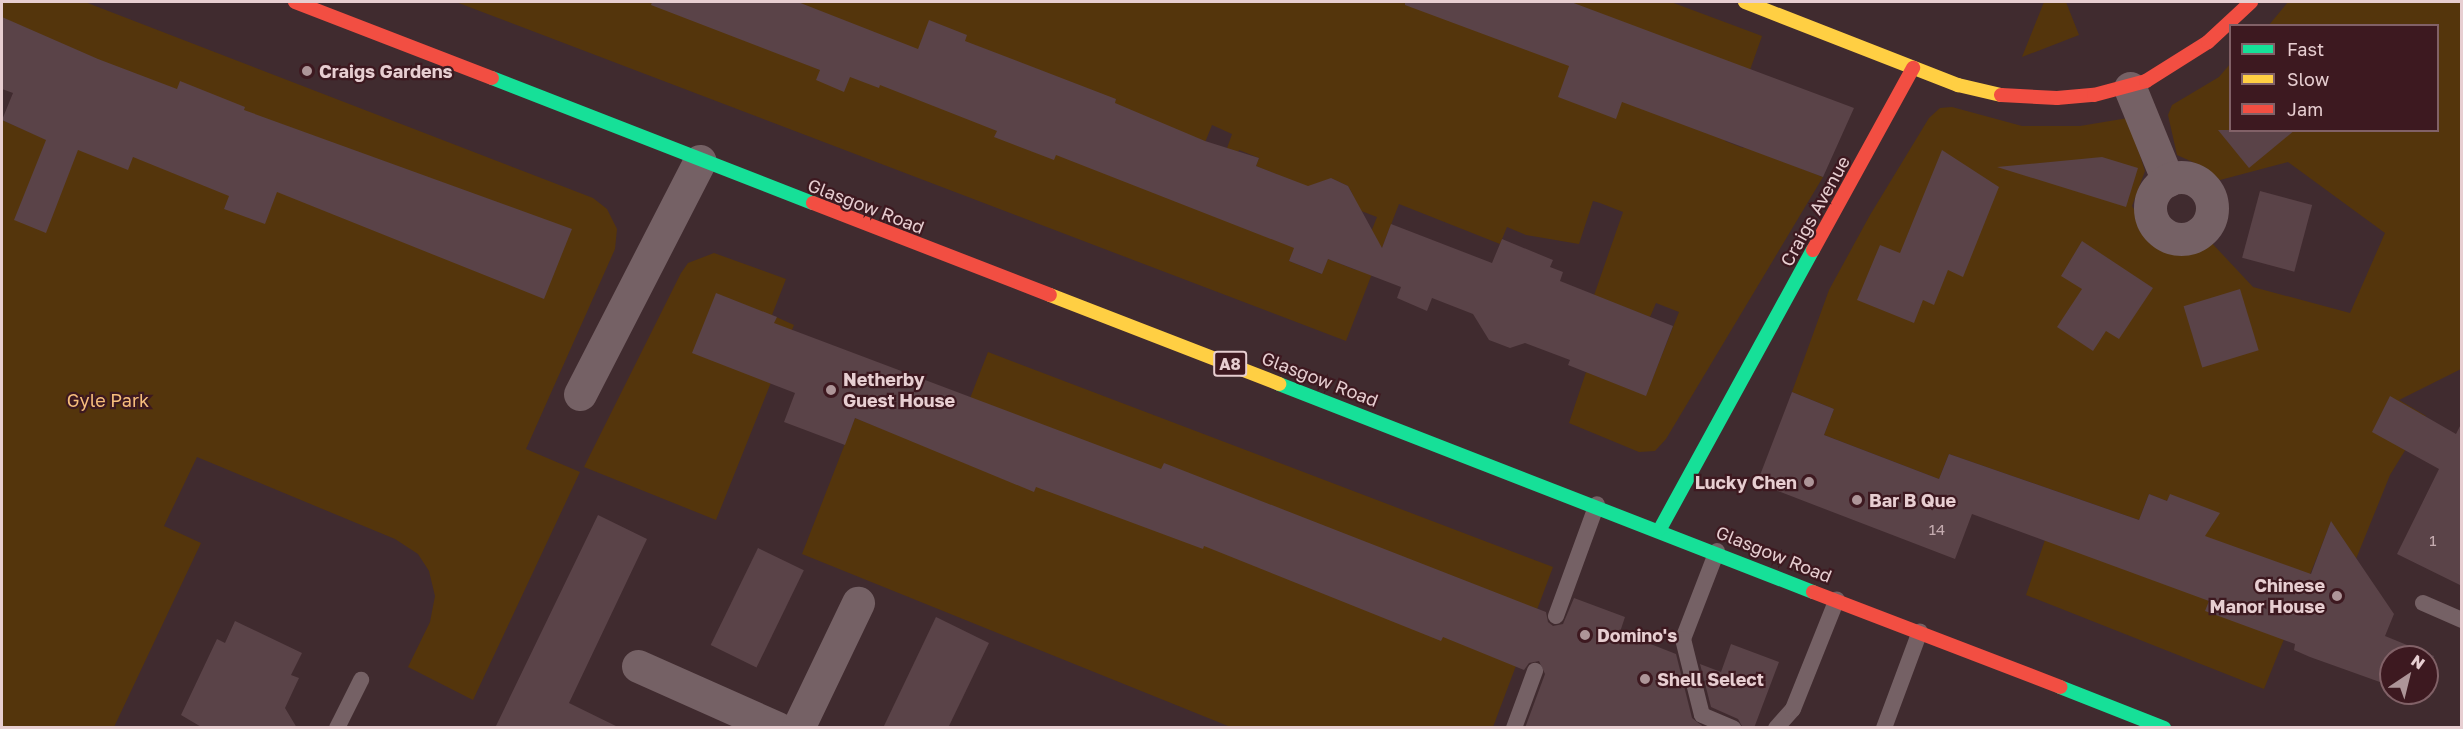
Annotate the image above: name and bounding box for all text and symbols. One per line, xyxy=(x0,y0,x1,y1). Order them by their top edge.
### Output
legend xyxy=(2229,24,2439,132)
text: Fast xyxy=(2287,38,2324,60)
place label: Craigs Gardens xyxy=(319,60,453,82)
marker: Craigs Gardens xyxy=(300,64,314,78)
text: Slow xyxy=(2287,68,2329,90)
text: Jam xyxy=(2287,98,2323,120)
street label: Craigs Avenue xyxy=(1776,152,1854,270)
street label: Glasgow Road xyxy=(805,174,927,238)
street label: Glasgow Road xyxy=(1259,347,1381,411)
road number: A8 xyxy=(1212,351,1248,377)
place label: Netherby Guest House xyxy=(843,369,955,412)
marker: Netherby Guest House xyxy=(824,383,838,397)
park label: Gyle Park xyxy=(67,389,149,411)
place label: Lucky Chen xyxy=(1695,471,1797,493)
marker: Lucky Chen xyxy=(1802,475,1816,489)
place label: Bar B Que xyxy=(1869,489,1956,511)
marker: Bar B Que xyxy=(1850,493,1864,507)
street label: Glasgow Road xyxy=(1713,521,1835,587)
house number: 14 xyxy=(1929,521,1945,539)
house number: 1 xyxy=(2429,532,2437,550)
place label: Chinese Manor House xyxy=(2209,575,2325,618)
marker: Chinese Manor House xyxy=(2330,589,2344,603)
place label: Domino's xyxy=(1597,624,1677,646)
marker: Domino's xyxy=(1578,628,1592,642)
north arrow xyxy=(2379,645,2439,705)
text: N xyxy=(2407,650,2429,674)
place label: Shell Select xyxy=(1657,668,1764,690)
marker: Shell Select xyxy=(1638,672,1652,686)

